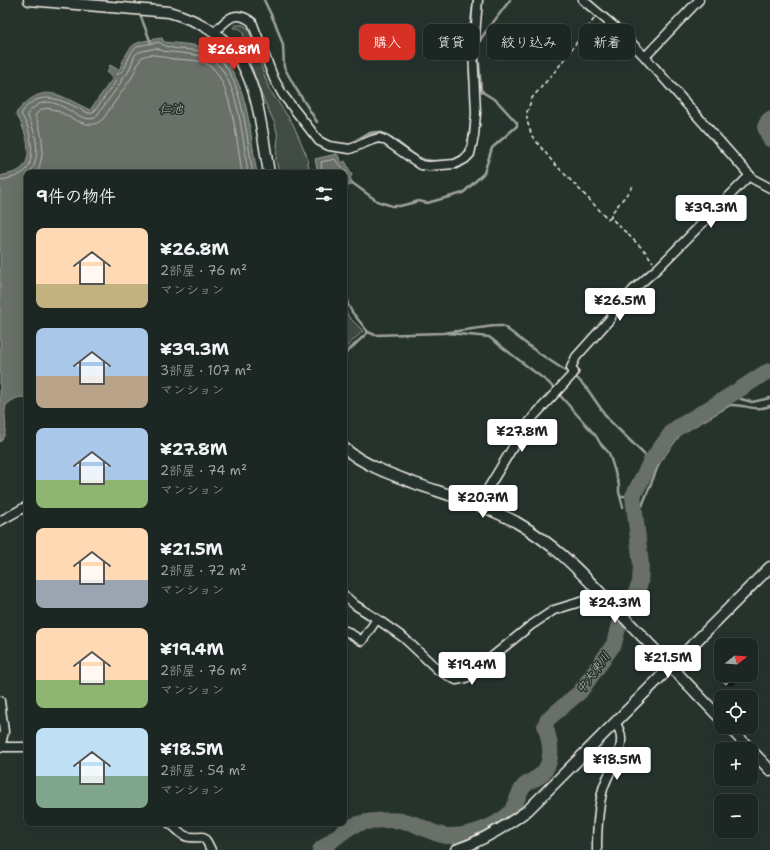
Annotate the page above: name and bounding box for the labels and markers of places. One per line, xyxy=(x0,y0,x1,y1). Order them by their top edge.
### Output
pin: ¥26.8M xyxy=(201,37,267,71)
pin: ¥39.3M xyxy=(678,195,744,229)
pin: ¥26.5M xyxy=(587,288,653,322)
pin: ¥27.8M xyxy=(489,419,555,453)
pin: ¥20.7M xyxy=(450,485,516,519)
pin: ¥24.3M xyxy=(582,590,648,624)
pin: ¥21.5M xyxy=(635,645,701,679)
pin: ¥19.4M xyxy=(439,652,505,686)
pin: ¥18.5M xyxy=(584,747,650,781)

